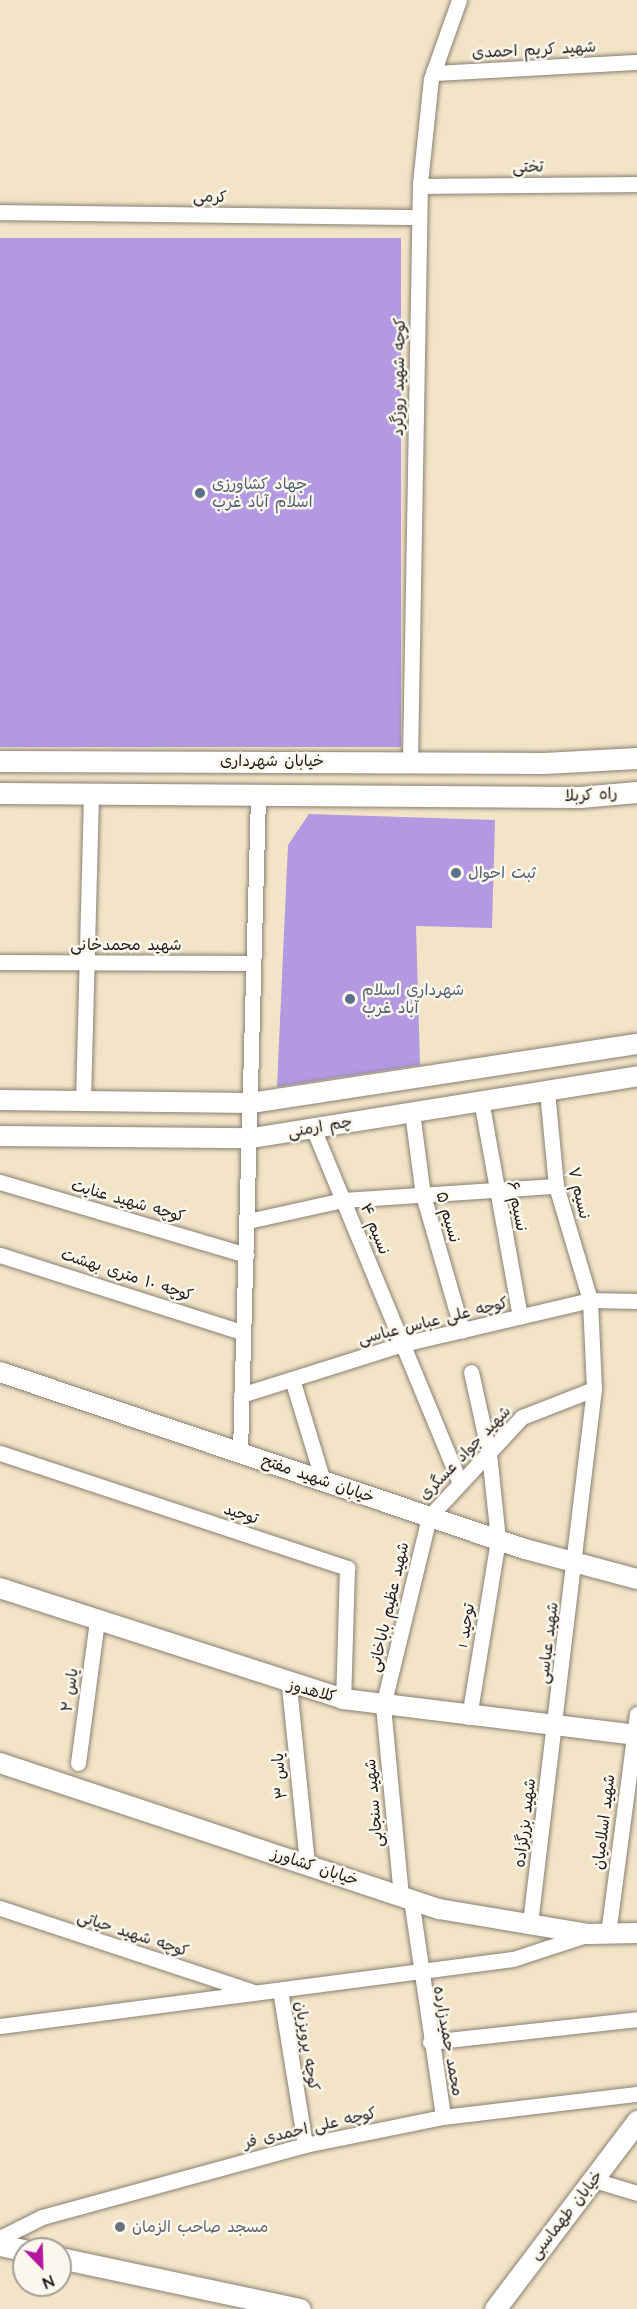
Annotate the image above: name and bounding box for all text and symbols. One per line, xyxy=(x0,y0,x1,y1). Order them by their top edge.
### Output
street label: شهید کریم احمدی xyxy=(471,37,597,63)
street label: تختی xyxy=(512,157,544,177)
street label: کرمی xyxy=(193,187,227,207)
street label: کوچه شهید روزگرد xyxy=(388,317,410,437)
place label: جهاد کشاورزی اسلام آباد غرب xyxy=(212,474,313,512)
marker: جهاد کشاورزی اسلام آباد غرب xyxy=(193,486,207,500)
street label: خیابان شهرداری xyxy=(220,751,324,771)
street label: راه کربلا xyxy=(564,784,618,806)
place label: ثبت احوال xyxy=(468,863,536,883)
marker: ثبت احوال xyxy=(449,866,463,880)
street label: شهید محمدخانی xyxy=(70,935,182,955)
place label: شهرداری اسلام آباد غرب xyxy=(362,980,464,1018)
marker: شهرداری اسلام آباد غرب xyxy=(343,992,357,1006)
street label: چم ارمنی xyxy=(286,1112,354,1142)
street label: نسیم ۷ xyxy=(564,1165,594,1221)
street label: کوچه شهید عنایت xyxy=(69,1176,187,1226)
street label: نسیم ۶ xyxy=(503,1179,531,1233)
street label: نسیم ۵ xyxy=(432,1189,464,1245)
street label: نسیم ۴ xyxy=(356,1201,394,1257)
street label: کوچه ۱۰ متری بهشت xyxy=(58,1245,196,1305)
street label: کوچه علی عباس عباسی xyxy=(356,1293,510,1349)
street label: شهید جواد عسگری xyxy=(415,1402,515,1504)
street label: خیابان شهید مفتح xyxy=(259,1451,377,1507)
street label: توحید xyxy=(221,1499,261,1529)
street label: شهید عظیم باباخانی xyxy=(365,1540,413,1674)
street label: شهید عباسی xyxy=(533,1601,563,1685)
street label: توحید 1 xyxy=(453,1602,479,1648)
street label: یاس ۲ xyxy=(57,1667,83,1713)
street label: کلاهدوز xyxy=(286,1675,338,1707)
street label: یاس ۳ xyxy=(268,1752,292,1800)
street label: شهید سنجابی xyxy=(361,1758,387,1848)
street label: شهید اسلامیان xyxy=(589,1773,619,1871)
street label: شهید بزرگزاده xyxy=(510,1777,540,1869)
street label: خیابان کشاورز xyxy=(269,1844,361,1890)
street label: کوچه شهید حیاتی xyxy=(75,1907,191,1961)
street label: محمد حمیدزارده xyxy=(429,1984,467,2098)
street label: کوچه پرویزیان xyxy=(290,2000,324,2092)
street label: کوچه علی احمدی فر xyxy=(242,2103,378,2153)
street label: خیابان طهماسبی xyxy=(525,2167,607,2263)
place label: مسجد صاحب الزمان xyxy=(132,2217,268,2237)
marker: مسجد صاحب الزمان xyxy=(113,2220,127,2234)
north arrow xyxy=(12,2237,72,2297)
text: N xyxy=(39,2270,57,2294)

